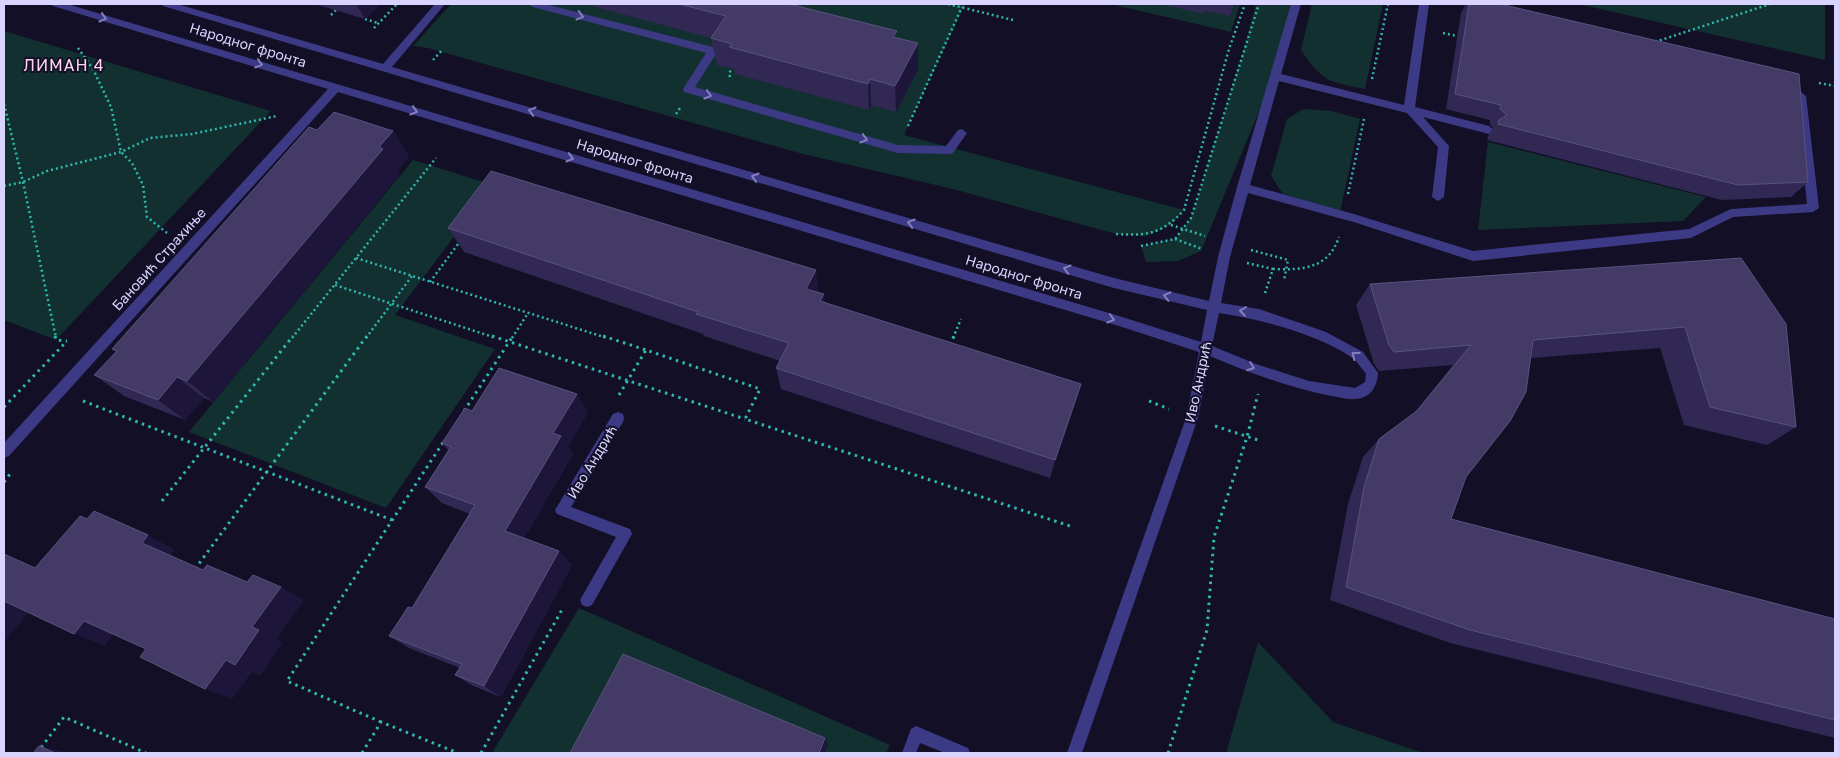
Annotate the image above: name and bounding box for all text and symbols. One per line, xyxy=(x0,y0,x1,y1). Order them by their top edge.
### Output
one-way arrow xyxy=(575,10,584,21)
one-way arrow xyxy=(98,12,106,22)
street label: Народног фронта xyxy=(188,19,309,70)
district label: ЛИМАН 4 xyxy=(23,55,105,75)
one-way arrow xyxy=(254,58,262,68)
one-way arrow xyxy=(703,89,712,99)
one-way arrow xyxy=(409,106,418,116)
one-way arrow xyxy=(529,107,537,117)
one-way arrow xyxy=(860,133,869,144)
street label: Народног фронта xyxy=(575,135,696,186)
one-way arrow xyxy=(565,152,573,162)
one-way arrow xyxy=(752,173,760,183)
street label: Бановић Страхиње xyxy=(108,204,209,314)
one-way arrow xyxy=(907,218,916,229)
street label: Народног фронта xyxy=(964,251,1085,302)
one-way arrow xyxy=(1064,264,1072,274)
one-way arrow xyxy=(1163,291,1171,301)
one-way arrow xyxy=(1238,306,1246,317)
one-way arrow xyxy=(1107,313,1115,323)
street label: Иво Андрић xyxy=(1181,340,1214,424)
one-way arrow xyxy=(1352,352,1361,361)
one-way arrow xyxy=(1246,361,1255,371)
street label: Иво Андрић xyxy=(563,422,620,502)

